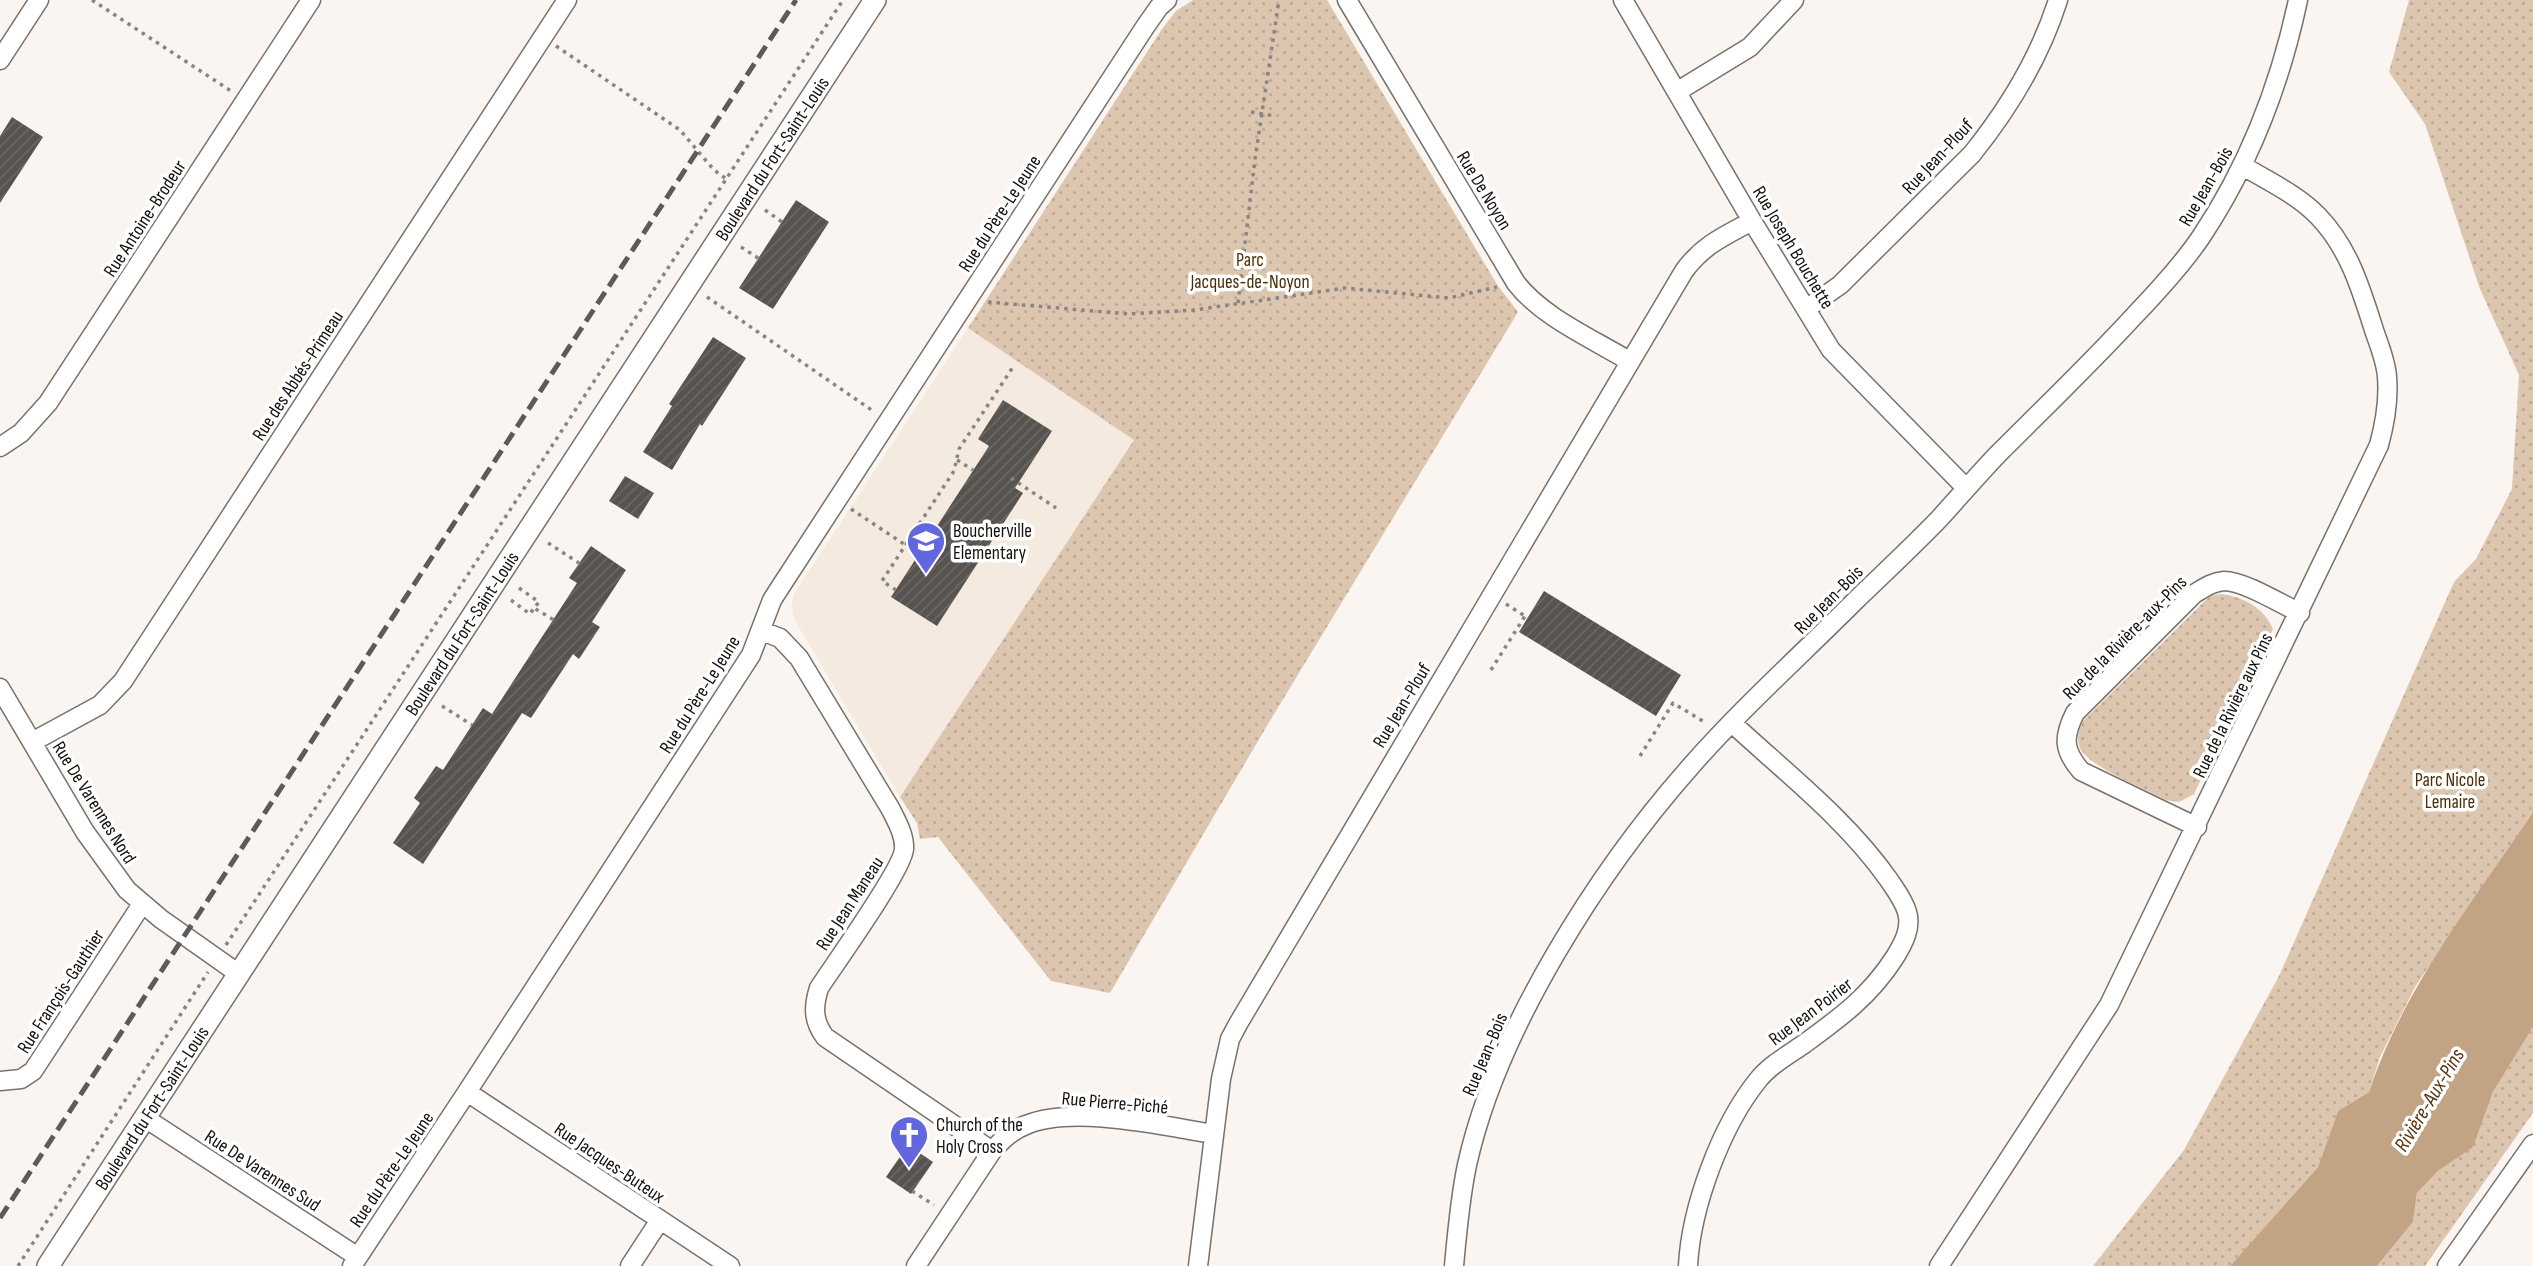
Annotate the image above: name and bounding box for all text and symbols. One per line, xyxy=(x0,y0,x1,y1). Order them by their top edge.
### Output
street label: Boulevard du Fort-Saint-Louis xyxy=(711,73,835,245)
street label: Rue Jean-Plouf xyxy=(1898,114,1979,199)
street label: Rue Jean-Bois xyxy=(2174,143,2238,231)
street label: Rue De Noyon xyxy=(1451,147,1516,234)
street label: Rue du Père-Le Jeune xyxy=(954,151,1047,276)
street label: Rue Antoine-Brodeur xyxy=(99,156,192,281)
street label: Rue Joseph Bouchette xyxy=(1747,182,1838,313)
park label: Parc Jacques-de-Noyon xyxy=(1189,249,1310,294)
street label: Rue des Abbés-Primeau xyxy=(248,306,349,445)
school or university icon: Boucherville Elementary xyxy=(905,520,947,575)
place label: Boucherville Elementary xyxy=(953,520,1032,565)
street label: Boulevard du Fort-Saint-Louis xyxy=(401,547,525,720)
street label: Rue Jean-Bois xyxy=(1790,561,1868,639)
street label: Rue de la Rivière-aux-Pins xyxy=(2058,571,2192,705)
street label: Rue de la Rivière aux Pins xyxy=(2188,629,2278,782)
street label: Rue du Père-Le Jeune xyxy=(655,632,746,758)
street label: Rue Jean-Plouf xyxy=(1368,659,1437,752)
street label: Rue De Varennes Nord xyxy=(47,737,141,868)
park label: Parc Nicole Lemaire xyxy=(2415,769,2485,814)
street label: Rue Jean Maneau xyxy=(811,853,889,955)
street label: Rue François-Gauthier xyxy=(13,925,110,1058)
street label: Rue Jean Poirier xyxy=(1764,973,1858,1051)
street label: Rue Jean-Bois xyxy=(1458,1009,1513,1100)
street label: Boulevard du Fort-Saint-Louis xyxy=(91,1022,215,1195)
water label: Rivière-Aux-Pins xyxy=(2389,1044,2470,1156)
street label: Rue Pierre-Piché xyxy=(1061,1087,1169,1120)
street label: Rue du Père-Le Jeune xyxy=(345,1108,439,1232)
church icon: Church of the Holy Cross xyxy=(888,1114,930,1169)
place label: Church of the Holy Cross xyxy=(936,1114,1023,1159)
street label: Rue Jacques-Buteux xyxy=(550,1118,669,1209)
street label: Rue De Varennes Sud xyxy=(200,1125,324,1217)

